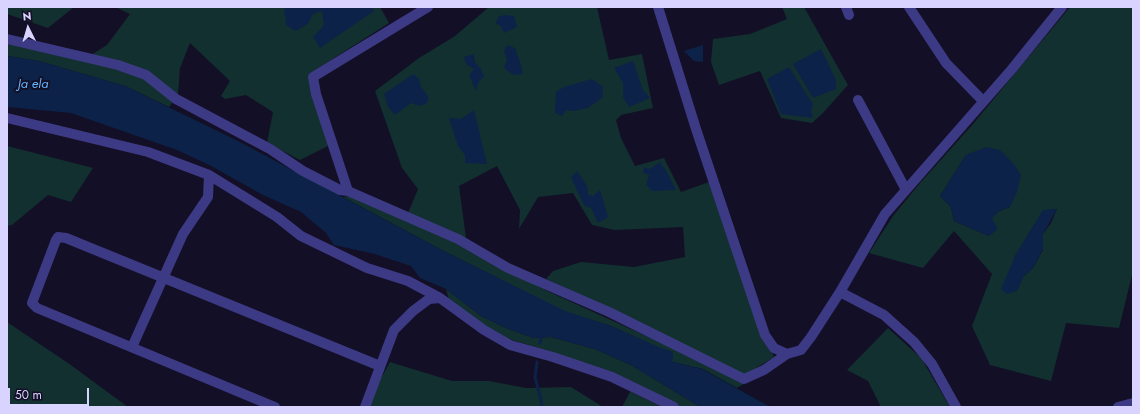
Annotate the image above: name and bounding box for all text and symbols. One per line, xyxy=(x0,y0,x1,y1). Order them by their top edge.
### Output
north arrow xyxy=(8,8,48,48)
text: N xyxy=(22,8,32,24)
water label: Ja ela xyxy=(18,77,48,93)
scale bar xyxy=(10,380,91,406)
text: 50 m xyxy=(15,386,42,404)

